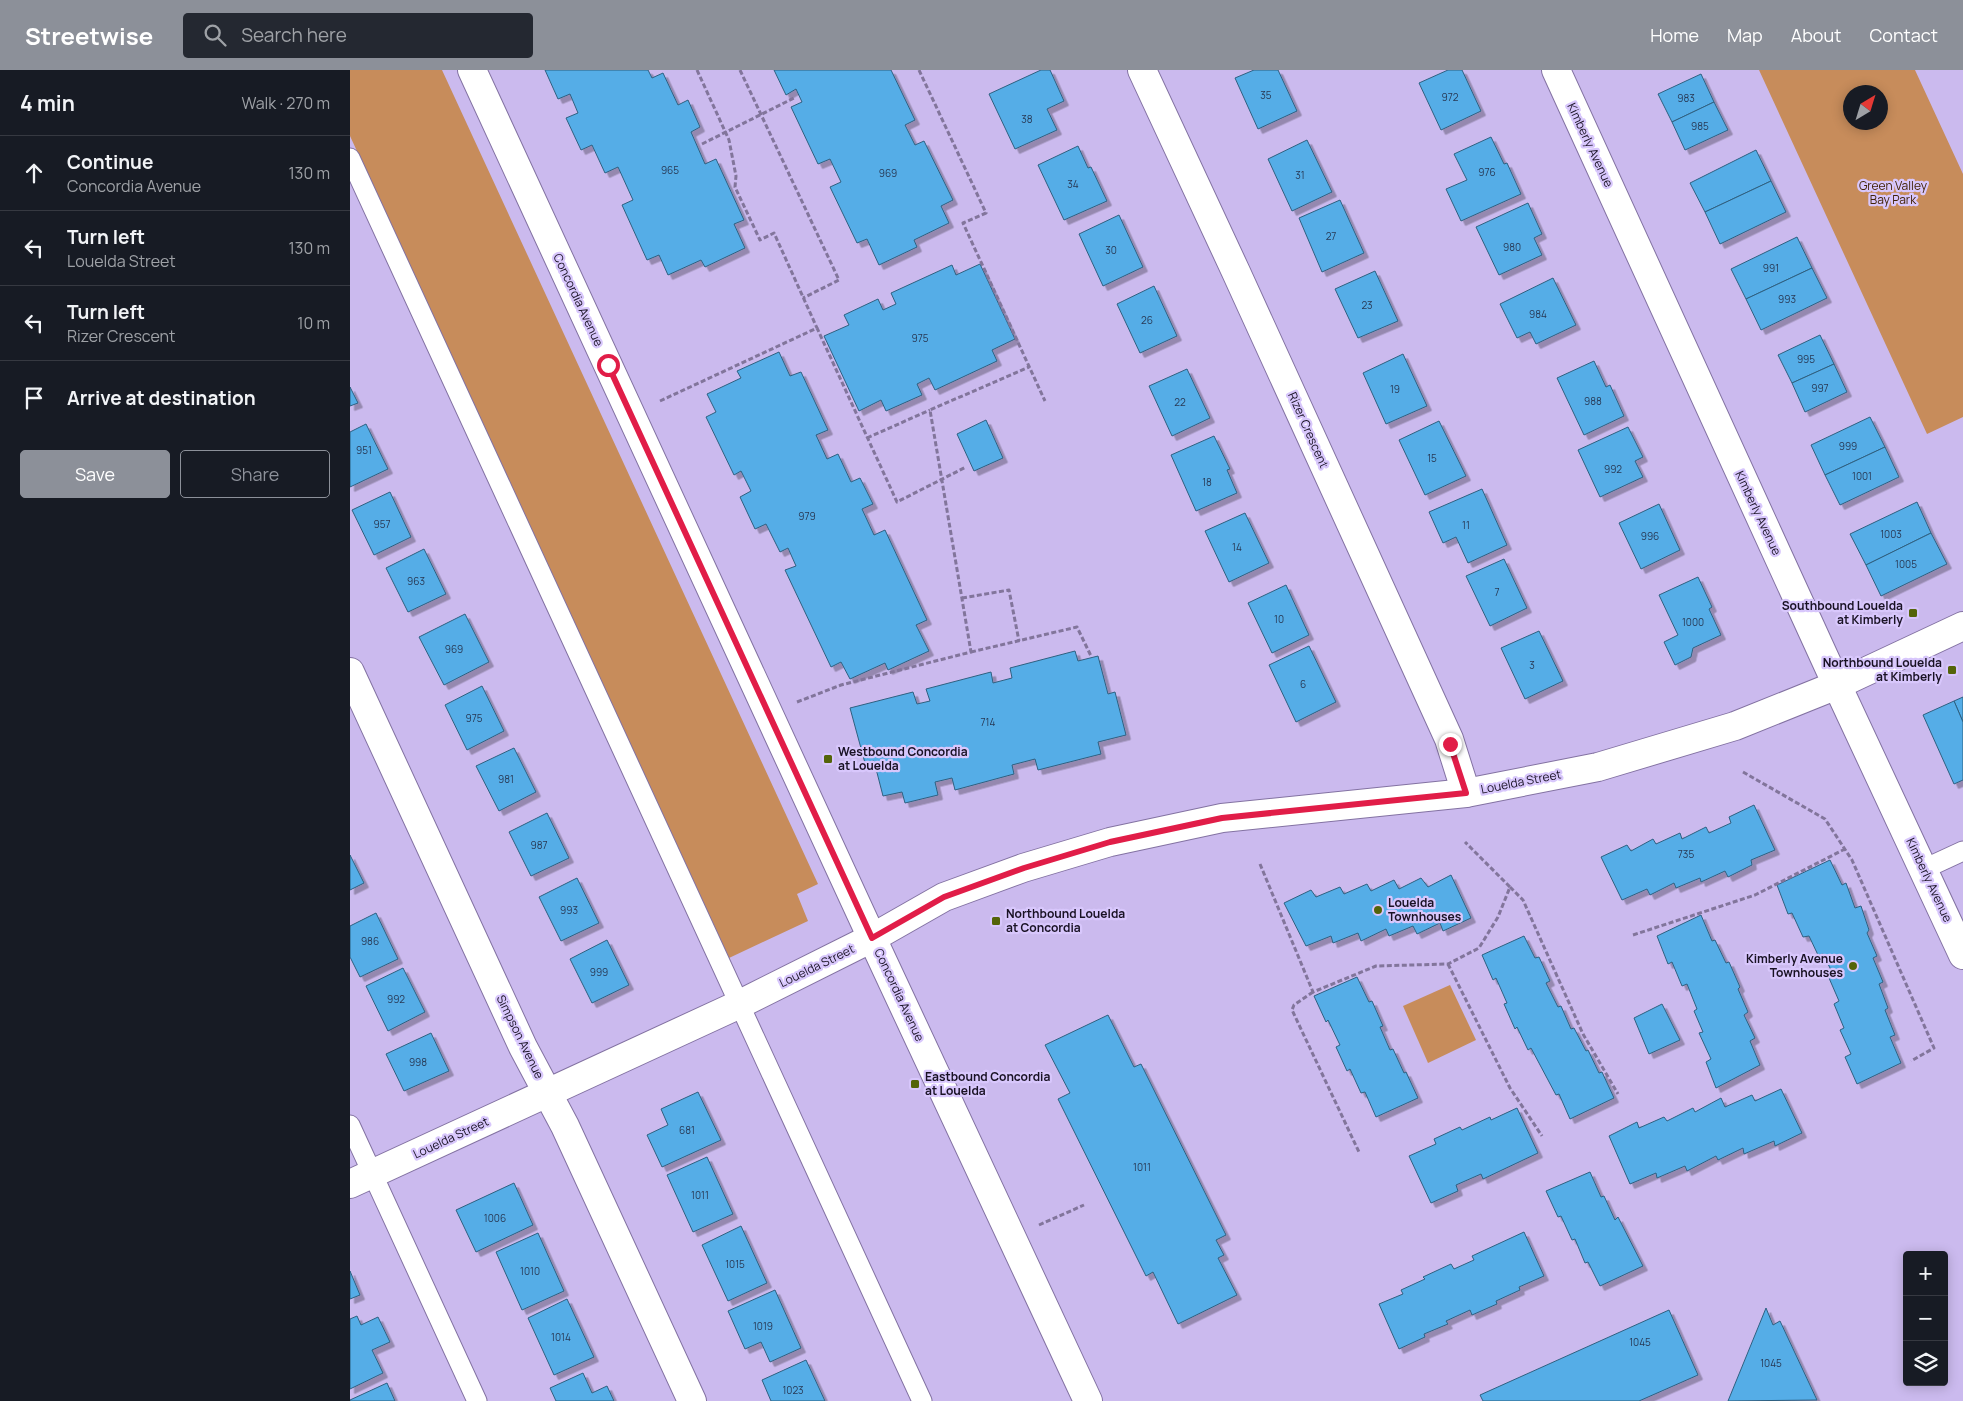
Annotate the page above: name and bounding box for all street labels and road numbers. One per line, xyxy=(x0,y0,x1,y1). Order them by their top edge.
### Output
street label: Kimberly Avenue xyxy=(1563,100,1617,190)
street label: Concordia Avenue xyxy=(549,251,607,349)
street label: Rizer Crescent xyxy=(1284,389,1333,471)
street label: Kimberly Avenue xyxy=(1731,468,1785,558)
street label: Louelda Street xyxy=(1479,765,1563,798)
street label: Kimberly Avenue xyxy=(1902,835,1956,925)
street label: Louelda Street xyxy=(776,940,857,991)
street label: Concordia Avenue xyxy=(870,946,928,1044)
street label: Simpson Avenue xyxy=(493,992,548,1082)
street label: Louelda Street xyxy=(410,1113,492,1162)

